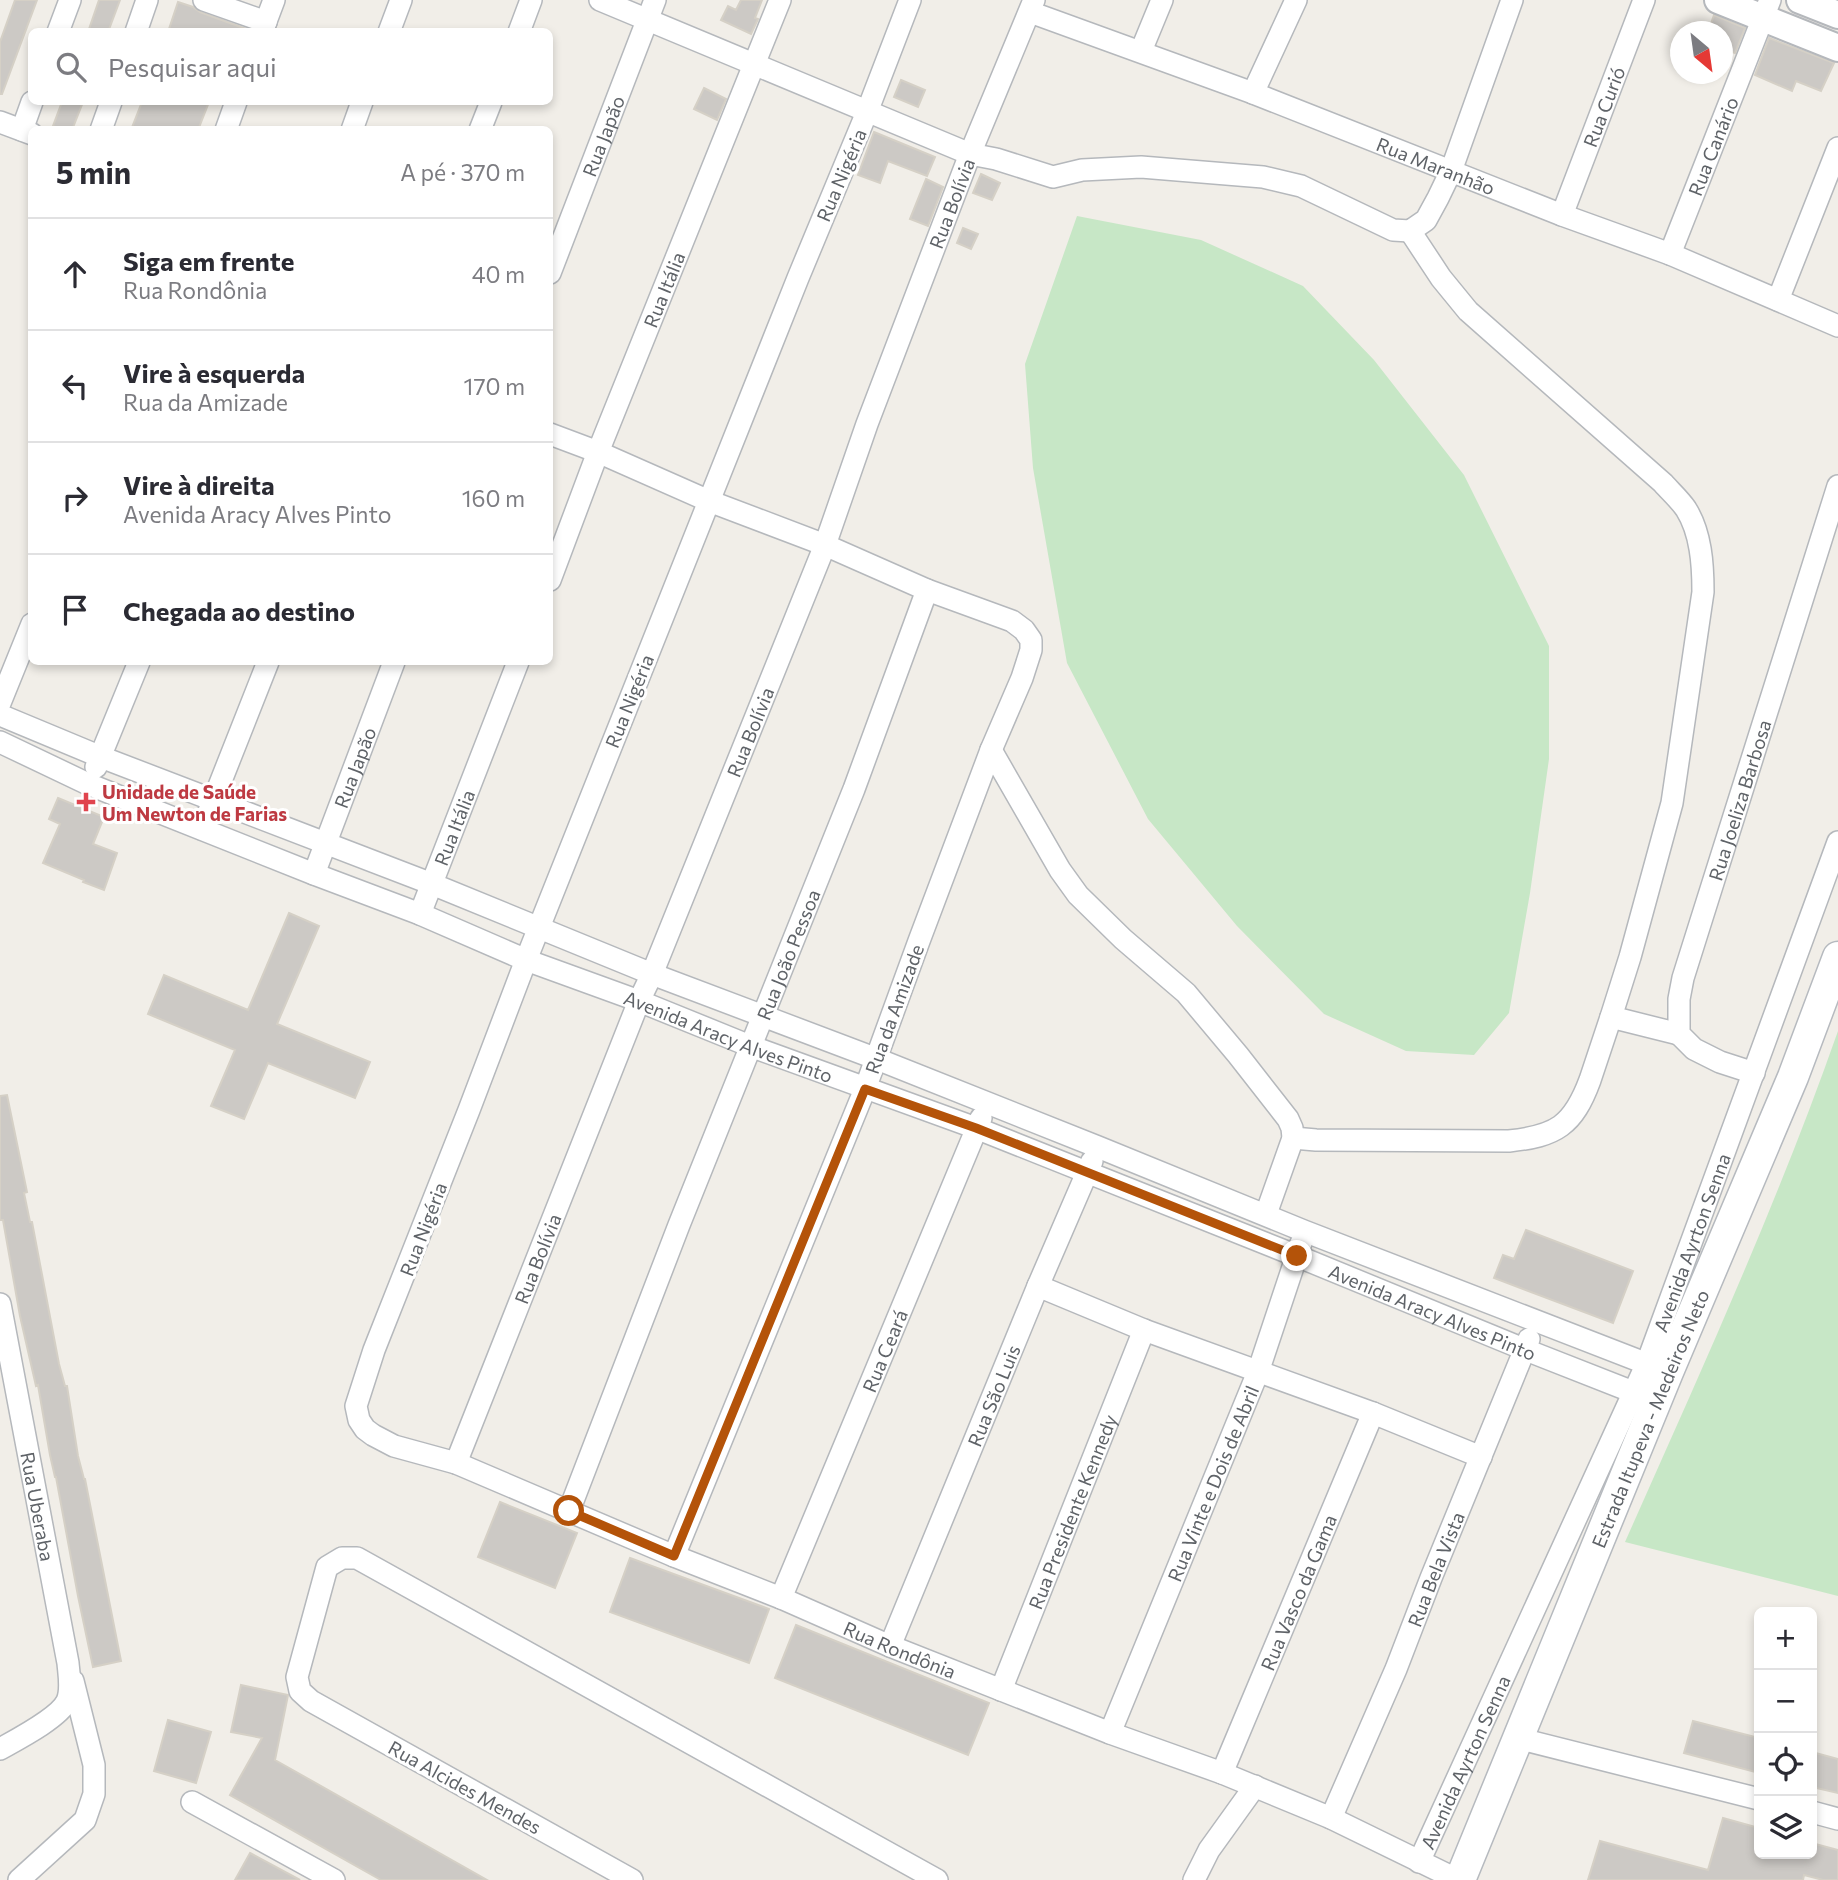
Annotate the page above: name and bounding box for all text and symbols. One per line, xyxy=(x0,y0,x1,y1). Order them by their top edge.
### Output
north arrow xyxy=(1670,21,1733,84)
search box xyxy=(28,28,553,105)
icon: search xyxy=(52,48,90,86)
text: Pesquisar aqui xyxy=(108,51,277,82)
street label: Rua Curió xyxy=(1578,63,1629,150)
street label: Rua Japão xyxy=(577,92,629,179)
street label: Rua Canário xyxy=(1683,93,1742,199)
street label: Rua Nigéria xyxy=(811,125,871,225)
street label: Rua Maranhão xyxy=(1374,132,1498,199)
text: 5 min xyxy=(56,153,131,190)
street label: Rua Bolívia xyxy=(924,155,979,251)
text: A pé · 370 m xyxy=(400,158,525,186)
text: Siga em frente xyxy=(123,245,294,276)
street label: Rua Itália xyxy=(638,248,689,331)
icon: ahead xyxy=(56,255,94,293)
text: 40 m xyxy=(472,260,525,288)
text: Rua Rondônia xyxy=(123,276,267,304)
text: Vire à esquerda xyxy=(123,357,305,388)
icon: left xyxy=(56,367,94,405)
text: 170 m xyxy=(464,372,525,400)
text: Rua da Amizade xyxy=(123,388,288,416)
text: Vire à direita xyxy=(123,469,275,500)
icon: right xyxy=(56,479,94,517)
text: 160 m xyxy=(462,484,525,512)
text: Avenida Aracy Alves Pinto xyxy=(123,500,392,528)
icon: arrive xyxy=(56,591,94,629)
text: Chegada ao destino xyxy=(123,595,355,626)
street label: Rua Nigéria xyxy=(600,651,658,751)
street label: Rua Bolívia xyxy=(721,684,778,780)
street label: Rua Joeliza Barbosa xyxy=(1703,717,1775,883)
street label: Rua Japão xyxy=(329,724,380,811)
place label: Unidade de Saúde Um Newton de Farias xyxy=(102,780,287,825)
street label: Rua Itália xyxy=(429,786,479,869)
marker: Unidade de Saúde Um Newton de Farias xyxy=(76,792,96,812)
street label: Rua João Pessoa xyxy=(751,886,824,1023)
street label: Rua da Amizade xyxy=(860,941,928,1077)
street label: Avenida Aracy Alves Pinto xyxy=(621,985,836,1087)
street label: Avenida Ayrton Senna xyxy=(1648,1150,1734,1335)
street label: Rua Nigéria xyxy=(395,1179,451,1279)
street label: Rua Bolívia xyxy=(509,1210,565,1307)
route end xyxy=(1281,1240,1312,1271)
street label: Avenida Aracy Alves Pinto xyxy=(1325,1259,1539,1364)
street label: Estrada Itupeva - Medeiros Neto xyxy=(1586,1286,1713,1551)
street label: Rua Ceará xyxy=(857,1306,911,1395)
street label: Rua São Luis xyxy=(962,1341,1024,1450)
street label: Rua Vinte e Dois de Abril xyxy=(1162,1382,1263,1584)
street label: Rua Presidente Kennedy xyxy=(1023,1411,1121,1612)
street label: Rua Uberaba xyxy=(17,1450,60,1563)
route start xyxy=(553,1495,584,1526)
street label: Rua Bela Vista xyxy=(1402,1508,1469,1630)
street label: Rua Vasco da Gama xyxy=(1255,1511,1341,1674)
map controls xyxy=(1754,1607,1817,1859)
button: + xyxy=(1754,1607,1817,1670)
street label: Rua Rondônia xyxy=(840,1616,959,1682)
button: − xyxy=(1754,1670,1817,1733)
street label: Avenida Ayrton Senna xyxy=(1415,1671,1514,1852)
button: locate xyxy=(1754,1733,1817,1796)
street label: Rua Alcides Mendes xyxy=(385,1735,545,1839)
button: layers xyxy=(1754,1796,1817,1859)

